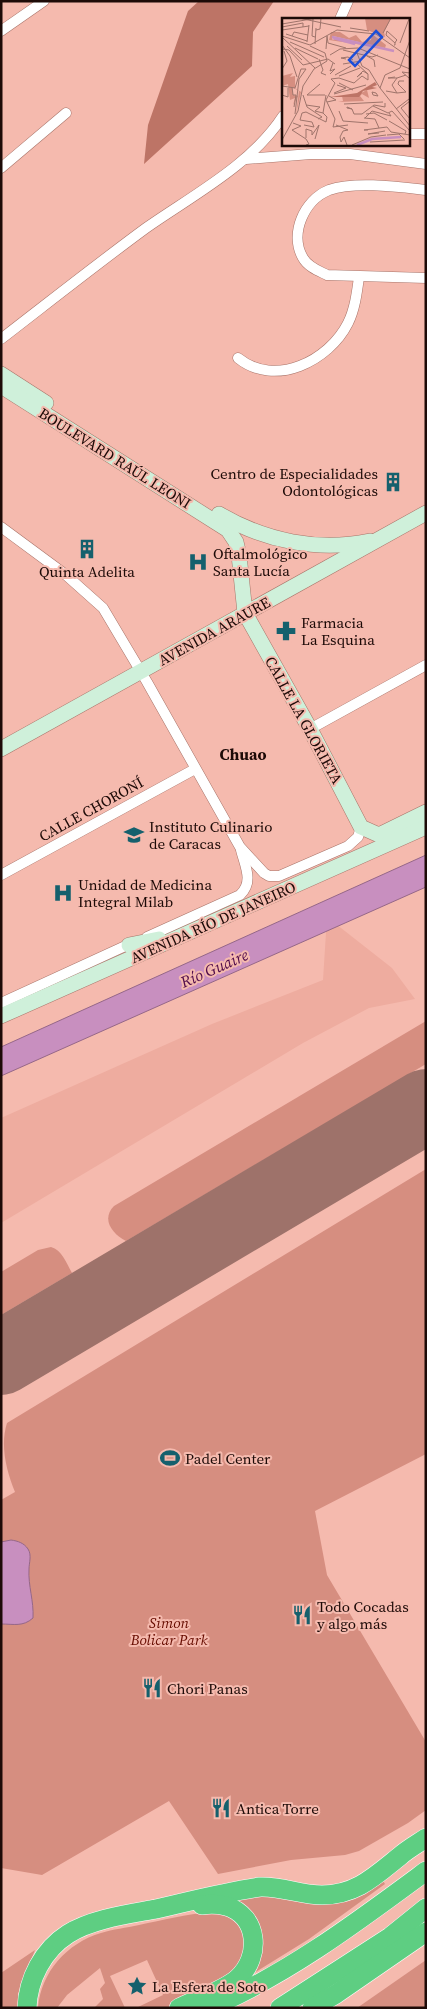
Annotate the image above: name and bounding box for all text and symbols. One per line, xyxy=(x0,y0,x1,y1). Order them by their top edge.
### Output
inset map xyxy=(282,18,410,145)
street label: BOULEVARD RAÚL LEONI xyxy=(35,402,195,514)
place label: Centro de Especialidades Odontológicas xyxy=(211,463,378,501)
building icon: Centro de Especialidades Odontológicas xyxy=(382,471,404,493)
building icon: Quinta Adelita xyxy=(76,538,98,560)
place label: Oftalmológico Santa Lucía xyxy=(213,543,307,581)
hospital icon: Oftalmológico Santa Lucía xyxy=(187,551,209,573)
place label: Quinta Adelita xyxy=(39,561,135,582)
street label: AVENIDA ARAURE xyxy=(154,592,274,670)
place label: Farmacia La Esquina xyxy=(301,612,375,650)
pharmacy icon: Farmacia La Esquina xyxy=(275,620,297,642)
street label: CALLE LA GLORIETA xyxy=(260,652,348,788)
district label: Chuao xyxy=(220,743,267,765)
street label: CALLE CHORONÍ xyxy=(35,772,147,846)
place label: Instituto Culinario de Caracas xyxy=(149,816,272,854)
school or university icon: Instituto Culinario de Caracas xyxy=(123,824,145,846)
place label: Unidad de Medicina Integral Milab xyxy=(78,874,212,912)
street label: AVENIDA RÍO DE JANEIRO xyxy=(127,876,299,968)
hospital icon: Unidad de Medicina Integral Milab xyxy=(52,882,74,904)
water label: Río Guaire xyxy=(176,943,252,993)
sports icon: Padel Center xyxy=(159,1447,181,1469)
place label: Padel Center xyxy=(185,1448,271,1469)
place label: Todo Cocadas y algo más xyxy=(317,1596,409,1634)
restaurant icon: Todo Cocadas y algo más xyxy=(291,1604,313,1626)
park label: Simon Bolicar Park xyxy=(129,1612,208,1650)
restaurant icon: Chori Panas xyxy=(141,1677,163,1699)
place label: Chori Panas xyxy=(167,1678,248,1699)
restaurant icon: Antica Torre xyxy=(210,1797,232,1819)
place label: Antica Torre xyxy=(236,1798,319,1819)
place icon: La Esfera de Soto xyxy=(126,1975,148,1997)
place label: La Esfera de Soto xyxy=(152,1976,266,1997)

